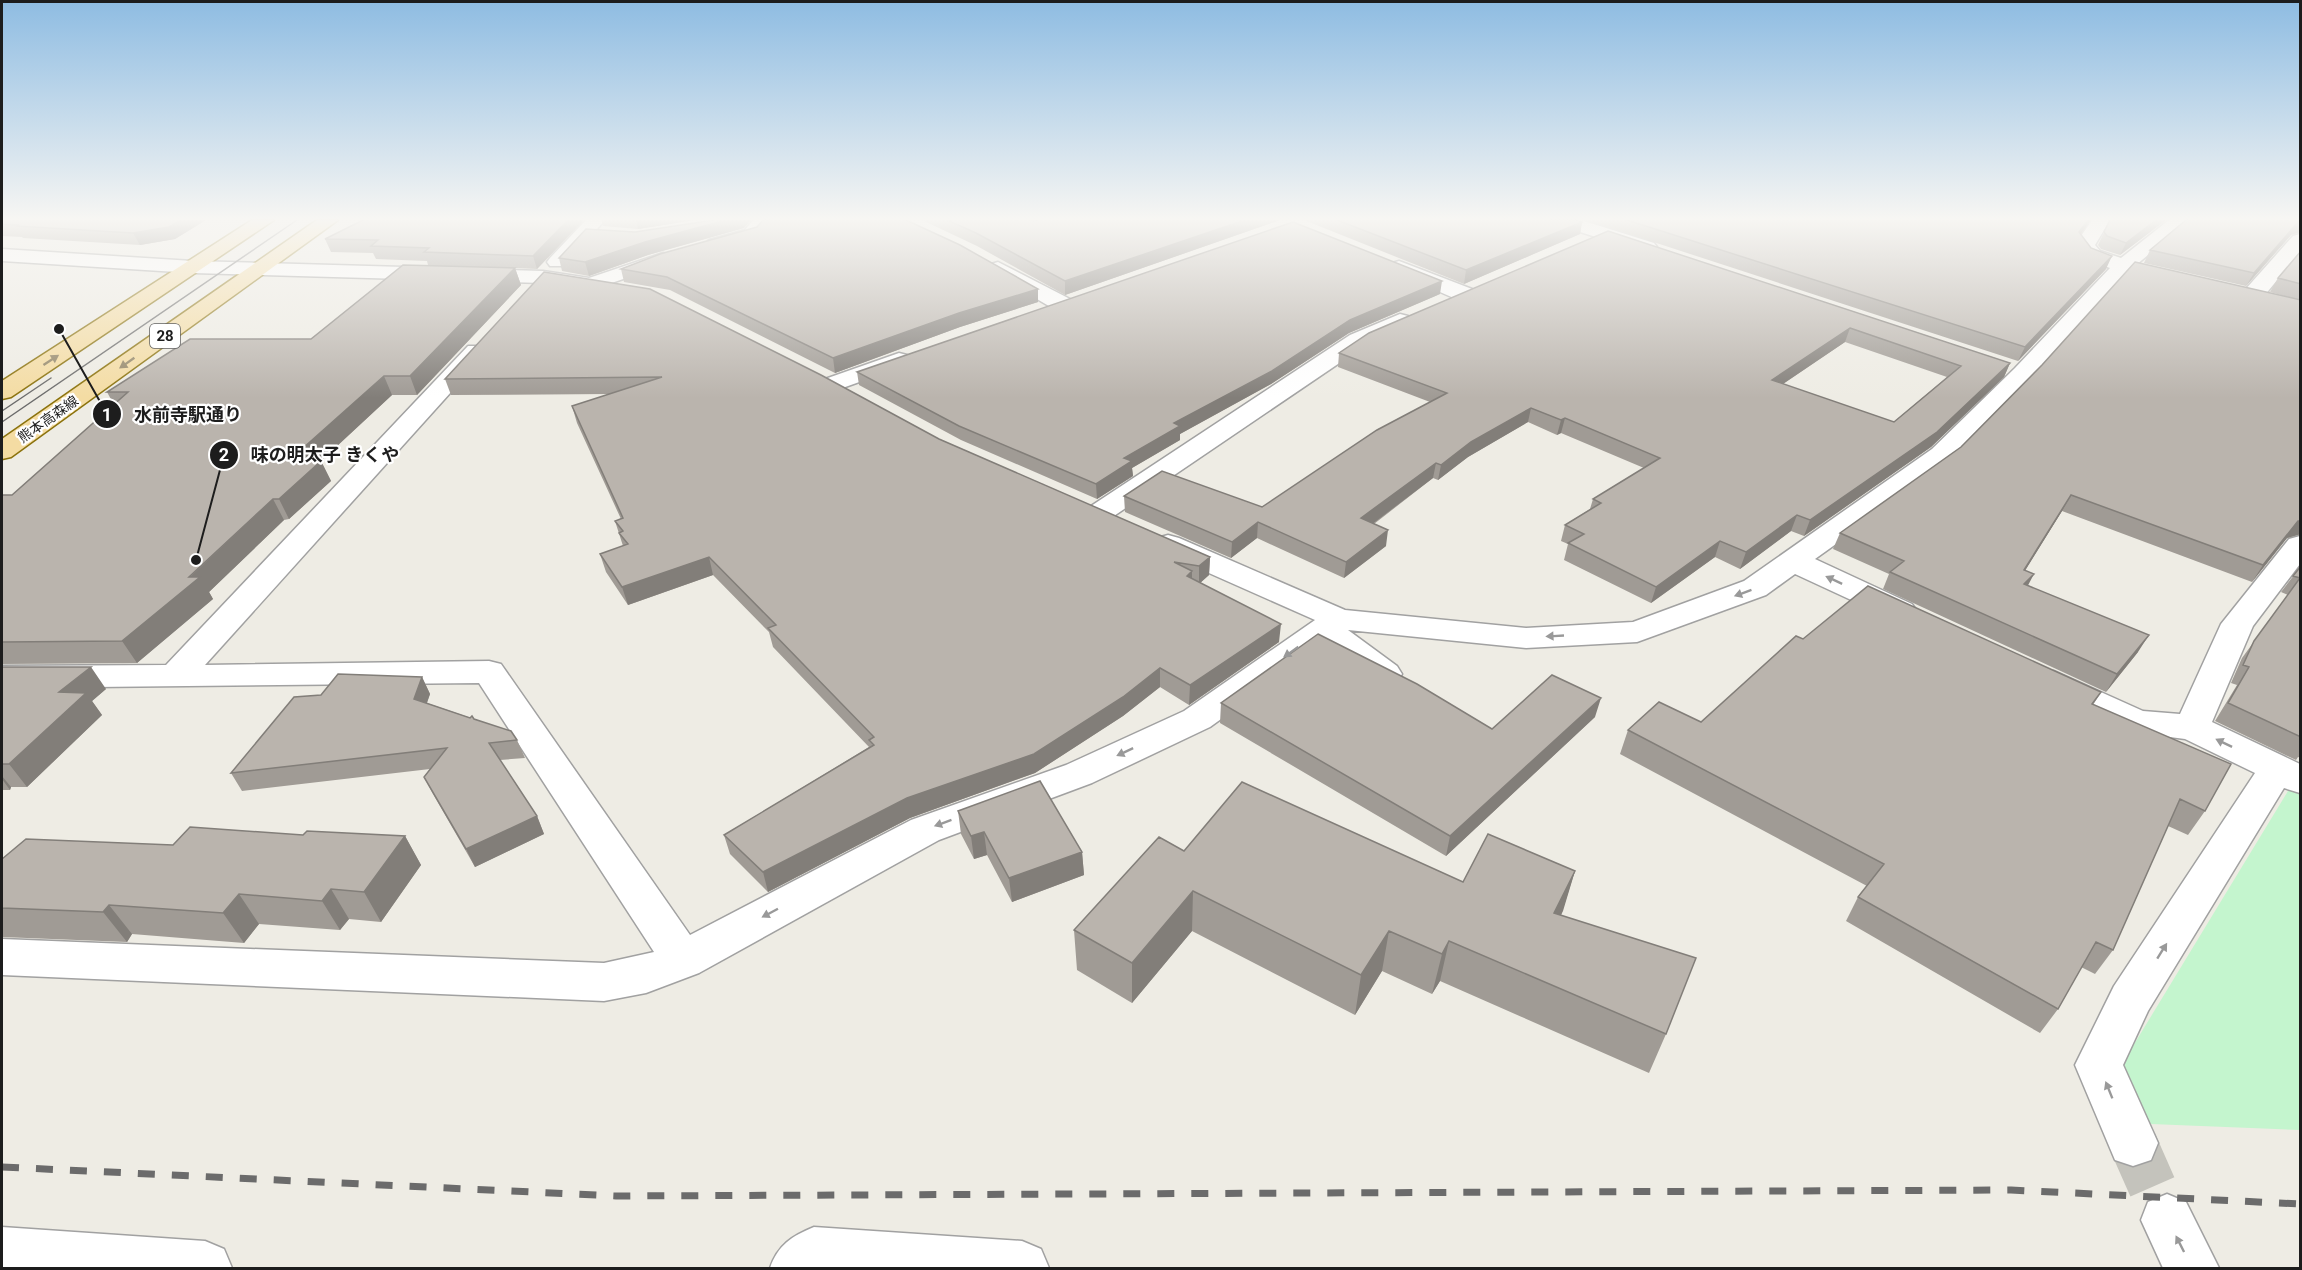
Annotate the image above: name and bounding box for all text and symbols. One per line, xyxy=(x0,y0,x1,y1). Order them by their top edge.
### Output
road number: 28 xyxy=(150,324,180,348)
one-way arrow xyxy=(42,354,59,365)
one-way arrow xyxy=(119,357,135,369)
street label: 熊本高森線 xyxy=(15,392,81,446)
callout: 水前寺駅通り xyxy=(92,396,254,432)
text: 1 xyxy=(102,404,112,425)
text: 水前寺駅通り xyxy=(134,404,242,425)
callout: 味の明太子 きくや xyxy=(209,437,411,473)
text: 2 xyxy=(219,444,229,465)
text: 味の明太子 きくや xyxy=(251,444,399,465)
one-way arrow xyxy=(1824,575,1842,585)
one-way arrow xyxy=(1734,588,1752,598)
one-way arrow xyxy=(1546,632,1565,641)
one-way arrow xyxy=(1284,646,1300,658)
one-way arrow xyxy=(2216,738,2233,747)
one-way arrow xyxy=(1116,748,1134,758)
one-way arrow xyxy=(934,819,952,829)
one-way arrow xyxy=(762,908,779,918)
one-way arrow xyxy=(2156,942,2167,959)
one-way arrow xyxy=(2104,1080,2114,1098)
one-way arrow xyxy=(2175,1236,2184,1253)

